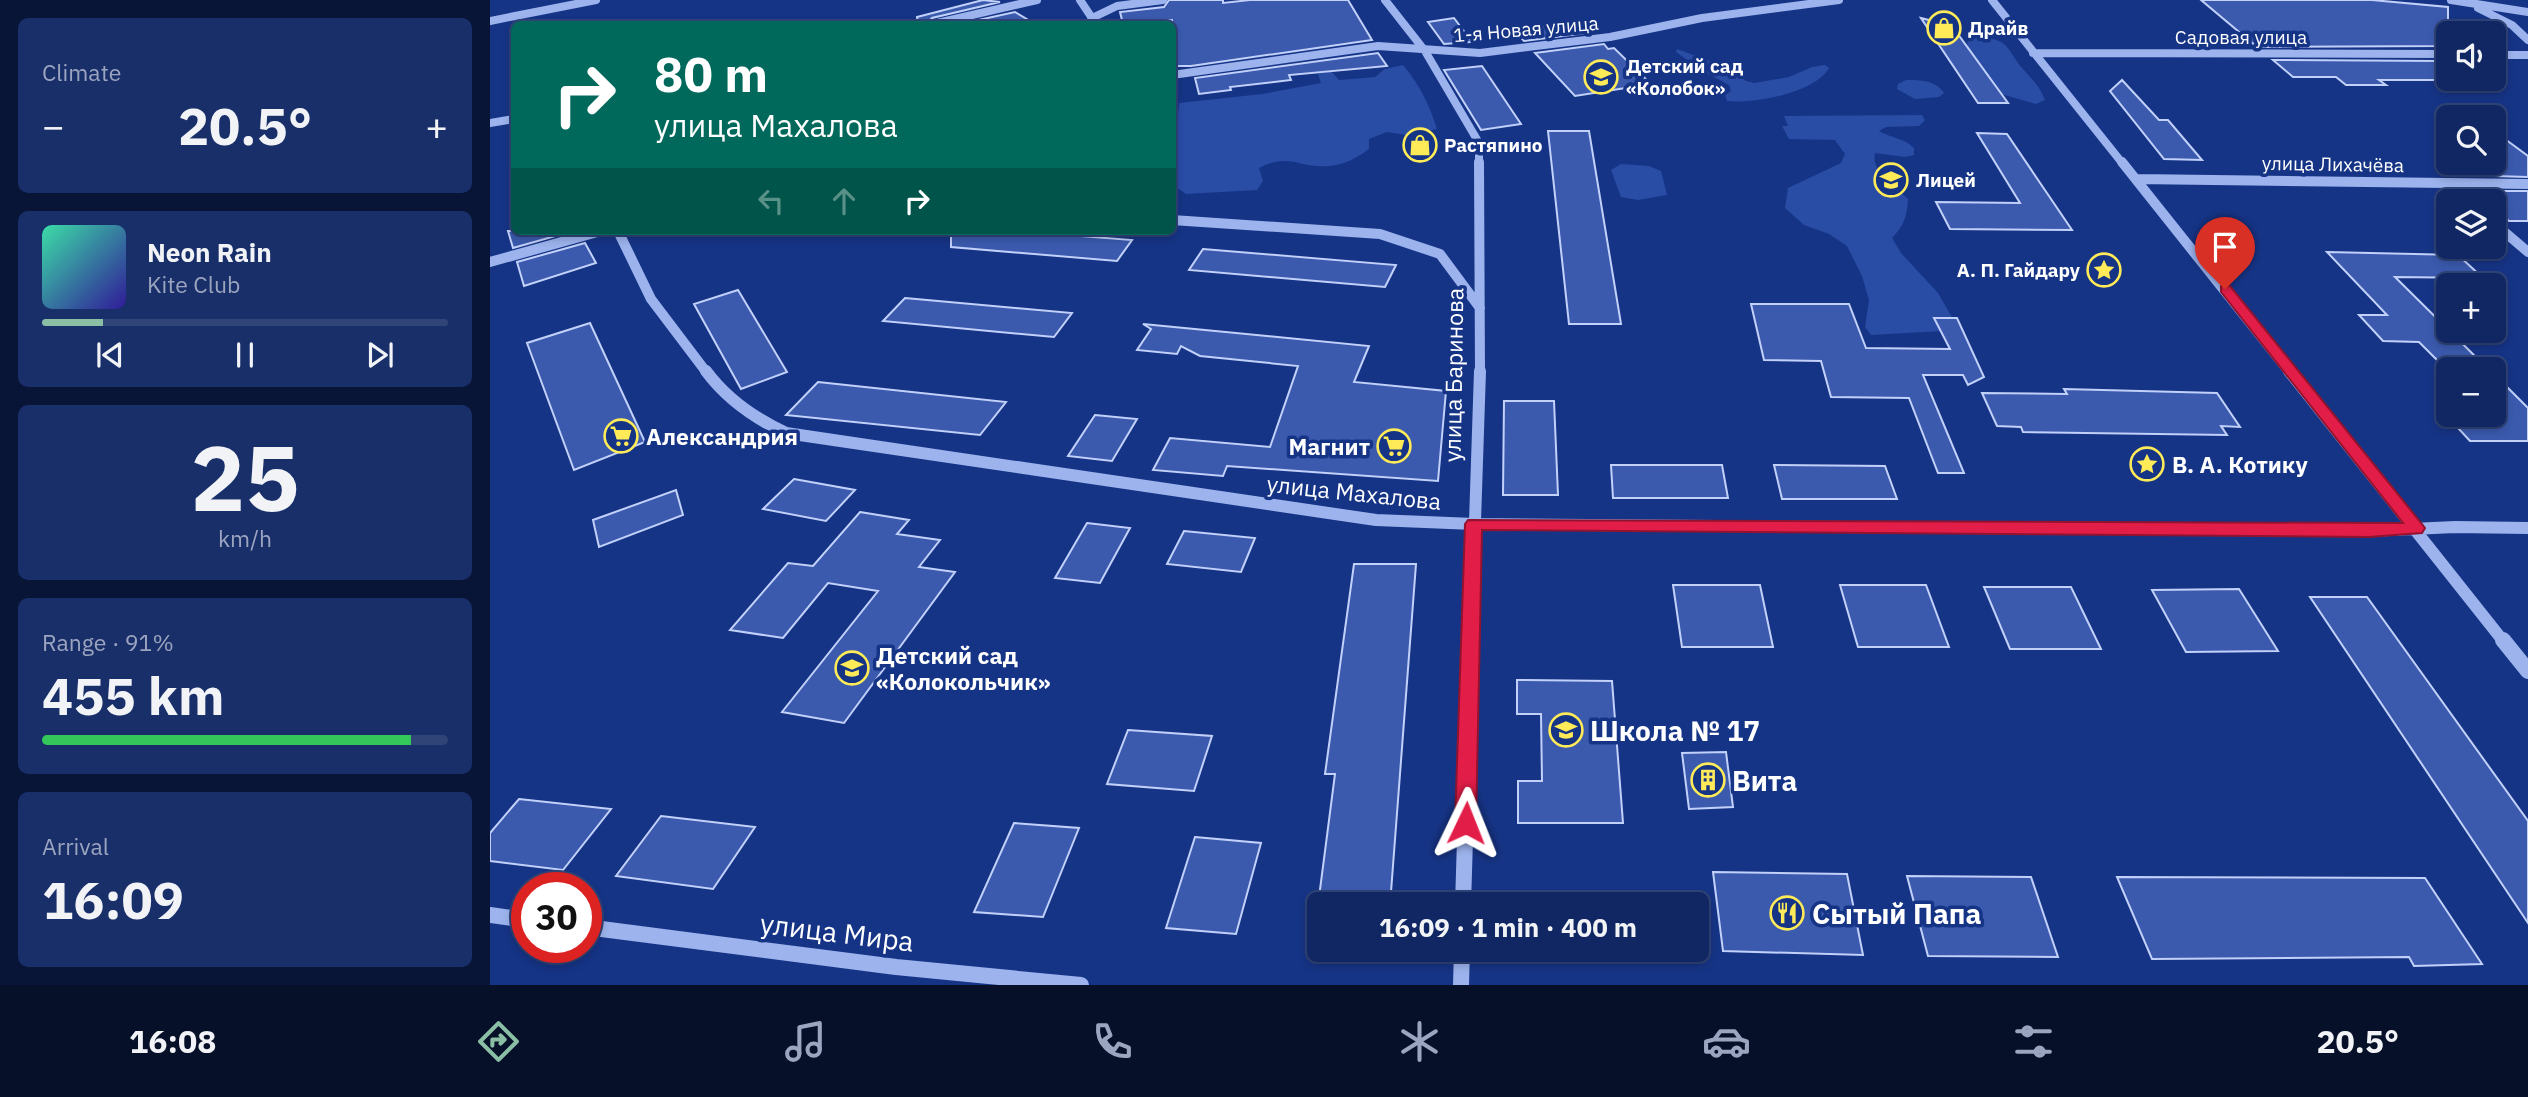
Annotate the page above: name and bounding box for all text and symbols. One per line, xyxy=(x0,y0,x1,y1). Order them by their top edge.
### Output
shop icon: Драйв xyxy=(1925,9,1963,47)
street label: 1-я Новая улица xyxy=(1452,11,1600,47)
place label: Драйв xyxy=(1968,16,2028,40)
map controls xyxy=(2436,21,2506,427)
button: sound xyxy=(2436,21,2506,91)
street label: Садовая улица xyxy=(2175,25,2307,49)
text: 80 m xyxy=(654,42,768,105)
icon: right xyxy=(539,49,630,140)
place label: Детский сад «Колобок» xyxy=(1626,54,1744,100)
text: Climate xyxy=(42,57,121,87)
school or university icon: Детский сад «Колобок» xyxy=(1582,58,1620,96)
text: 20.5° xyxy=(178,92,312,159)
text: − xyxy=(42,101,65,150)
text: + xyxy=(425,101,448,150)
text: улица Махалова xyxy=(654,104,898,146)
button: search xyxy=(2436,105,2506,175)
shop icon: Растяпино xyxy=(1401,126,1439,164)
place label: Растяпино xyxy=(1444,133,1543,157)
street label: улица Лихачёва xyxy=(2262,151,2404,177)
school or university icon: Лицей xyxy=(1872,161,1910,199)
place label: Лицей xyxy=(1916,168,1976,192)
icon: left xyxy=(752,182,790,220)
icon: ahead xyxy=(825,182,863,220)
icon: right xyxy=(898,182,936,220)
button: layers xyxy=(2436,189,2506,259)
pin xyxy=(2195,217,2255,289)
icon: arrive xyxy=(2206,228,2244,266)
text: Neon Rain xyxy=(147,235,272,269)
place icon: А. П. Гайдару xyxy=(2085,251,2123,289)
place label: А. П. Гайдару xyxy=(1957,258,2081,282)
text: Kite Club xyxy=(147,269,240,299)
button: + xyxy=(2436,273,2506,343)
street label: улица Баринова xyxy=(1436,288,1470,462)
icon: previous xyxy=(91,336,129,374)
icon: pause xyxy=(226,336,264,374)
icon: next xyxy=(361,336,399,374)
button: − xyxy=(2436,357,2506,427)
supermarket icon: Александрия xyxy=(602,417,640,455)
text: 25 xyxy=(190,418,300,536)
place label: Александрия xyxy=(646,421,798,451)
supermarket icon: Магнит xyxy=(1375,427,1413,465)
place label: Магнит xyxy=(1288,431,1370,461)
place icon: В. А. Котику xyxy=(2128,445,2166,483)
place label: В. А. Котику xyxy=(2172,449,2308,479)
street label: улица Махалова xyxy=(1265,468,1443,516)
text: km/h xyxy=(218,523,272,553)
text: Range · 91% xyxy=(42,627,174,657)
place label: Детский сад «Колокольчик» xyxy=(876,640,1051,696)
school or university icon: Детский сад «Колокольчик» xyxy=(833,649,871,687)
text: 455 km xyxy=(42,662,224,729)
school or university icon: Школа № 17 xyxy=(1547,711,1585,749)
place label: Школа № 17 xyxy=(1590,712,1760,749)
building icon: Вита xyxy=(1689,761,1727,799)
place label: Вита xyxy=(1732,762,1797,799)
position arrow xyxy=(1429,786,1503,860)
text: Arrival xyxy=(42,831,109,861)
text: 16:09 xyxy=(42,866,184,933)
speed limit sign: 30 xyxy=(511,872,602,963)
restaurant icon: Сытый Папа xyxy=(1768,894,1806,932)
place label: Сытый Папа xyxy=(1812,895,1982,932)
street label: улица Мира xyxy=(758,904,916,960)
text: 16:09 · 1 min · 400 m xyxy=(1379,910,1637,944)
icon: directions xyxy=(474,1017,523,1066)
icon: music xyxy=(781,1017,830,1066)
icon: phone xyxy=(1088,1017,1137,1066)
icon: climate xyxy=(1395,1017,1444,1066)
icon: car xyxy=(1702,1017,1751,1066)
icon: filters xyxy=(2009,1017,2058,1066)
text: 16:08 xyxy=(129,1020,216,1062)
text: 20.5° xyxy=(2316,1020,2399,1062)

